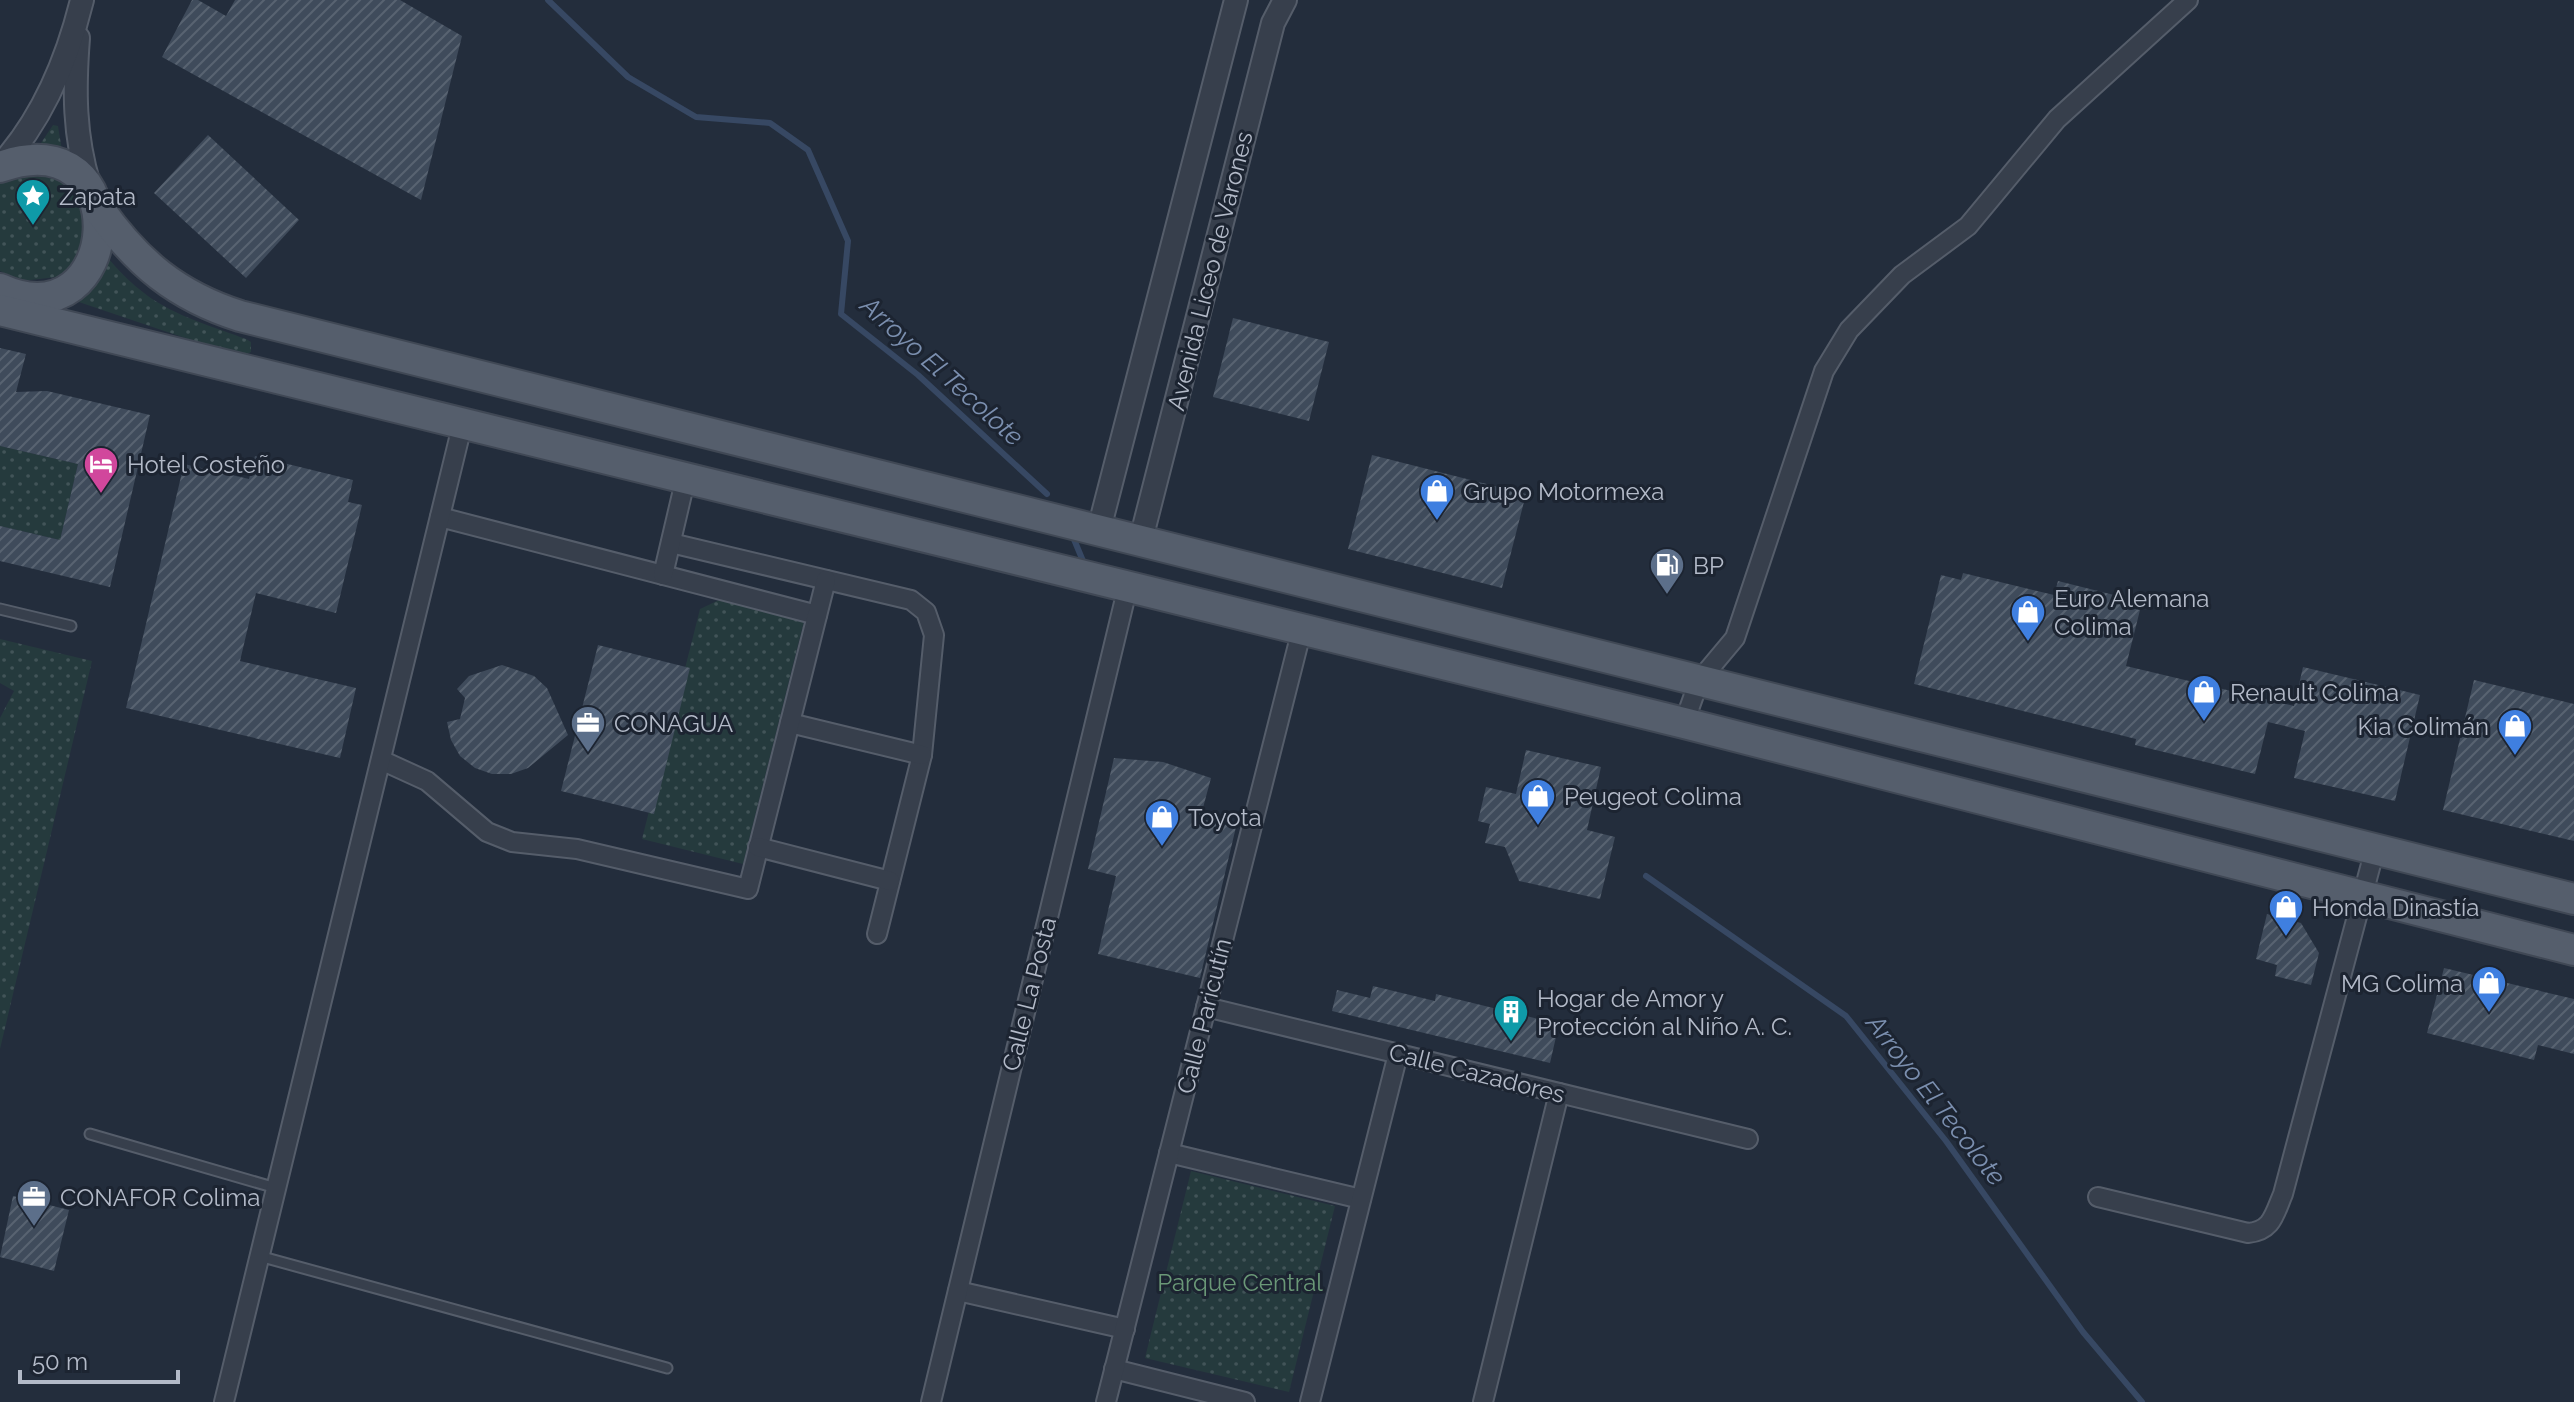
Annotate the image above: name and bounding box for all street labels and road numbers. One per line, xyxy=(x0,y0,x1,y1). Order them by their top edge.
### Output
street label: Avenida Liceo de Varones xyxy=(1161,129,1259,413)
street label: Calle La Posta xyxy=(996,914,1062,1074)
street label: Calle Paricutín xyxy=(1171,935,1237,1097)
street label: Calle Cazadores xyxy=(1386,1037,1568,1109)

